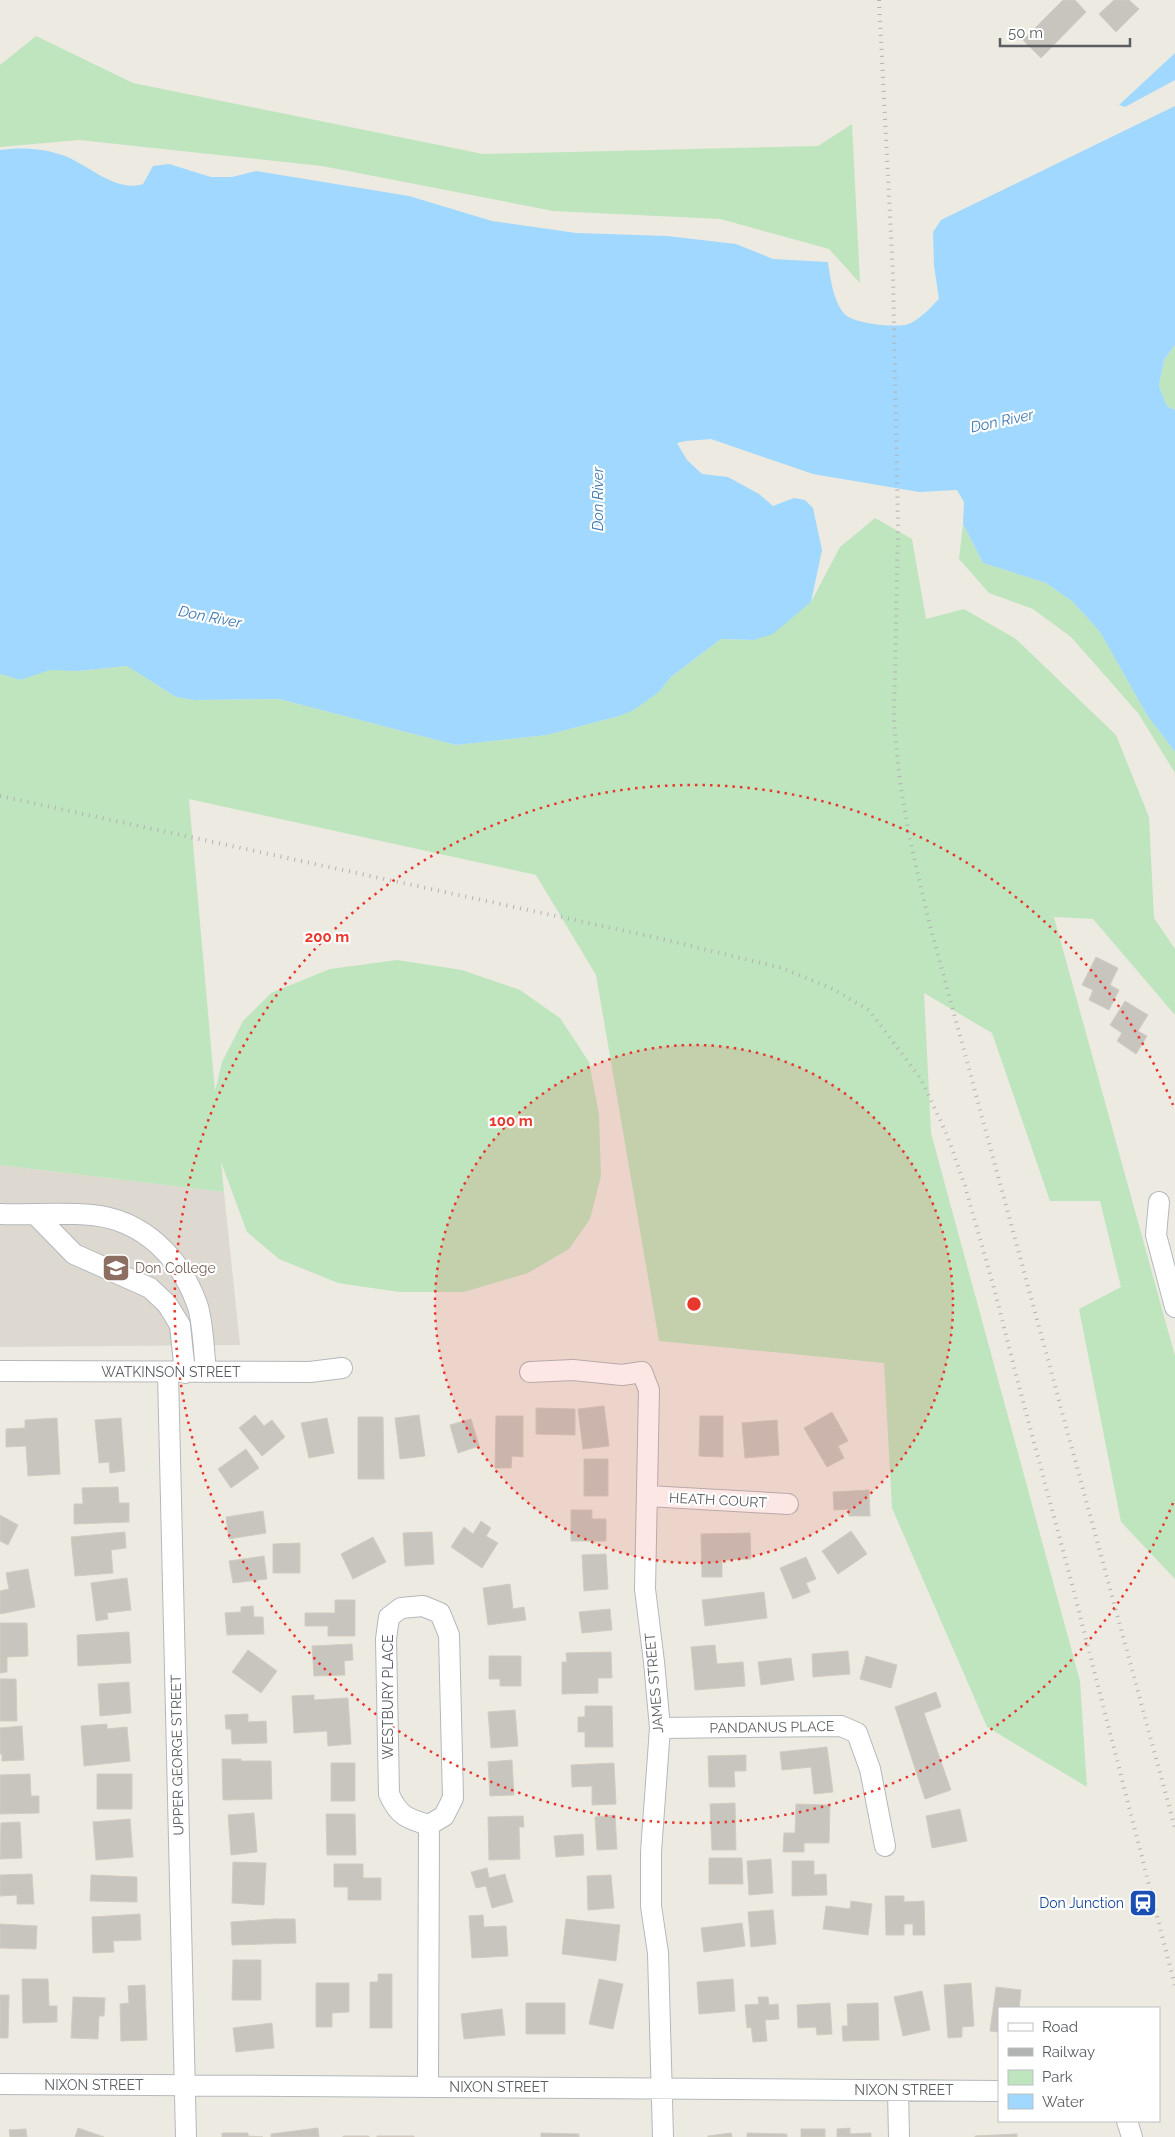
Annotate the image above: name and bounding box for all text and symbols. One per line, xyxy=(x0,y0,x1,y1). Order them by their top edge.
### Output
scale bar xyxy=(1000,15,1130,47)
text: 50 m xyxy=(1008,24,1043,42)
water label: Don River xyxy=(969,405,1036,436)
water label: Don River xyxy=(589,466,607,531)
water label: Don River xyxy=(177,602,244,632)
text: 200 m xyxy=(305,928,349,946)
text: 100 m xyxy=(489,1112,533,1130)
school or university icon: Don College xyxy=(101,1253,131,1283)
place label: Don College xyxy=(135,1260,216,1276)
centre of rings xyxy=(685,1295,703,1313)
street label: WATKINSON STREET xyxy=(101,1364,241,1380)
street label: HEATH COURT xyxy=(669,1489,768,1511)
street label: JAMES STREET xyxy=(642,1632,666,1734)
street label: WESTBURY PLACE xyxy=(380,1634,396,1760)
street label: UPPER GEORGE STREET xyxy=(168,1674,186,1836)
street label: PANDANUS PLACE xyxy=(709,1718,835,1736)
station icon: Don Junction xyxy=(1128,1888,1158,1918)
place label: Don Junction xyxy=(1039,1895,1124,1911)
legend xyxy=(998,2007,1160,2122)
text: Road xyxy=(1042,2018,1078,2036)
text: Railway xyxy=(1042,2043,1095,2061)
text: Park xyxy=(1042,2068,1073,2086)
street label: NIXON STREET xyxy=(44,2077,144,2093)
street label: NIXON STREET xyxy=(449,2079,549,2095)
street label: NIXON STREET xyxy=(854,2082,954,2098)
text: Water xyxy=(1042,2093,1085,2111)

